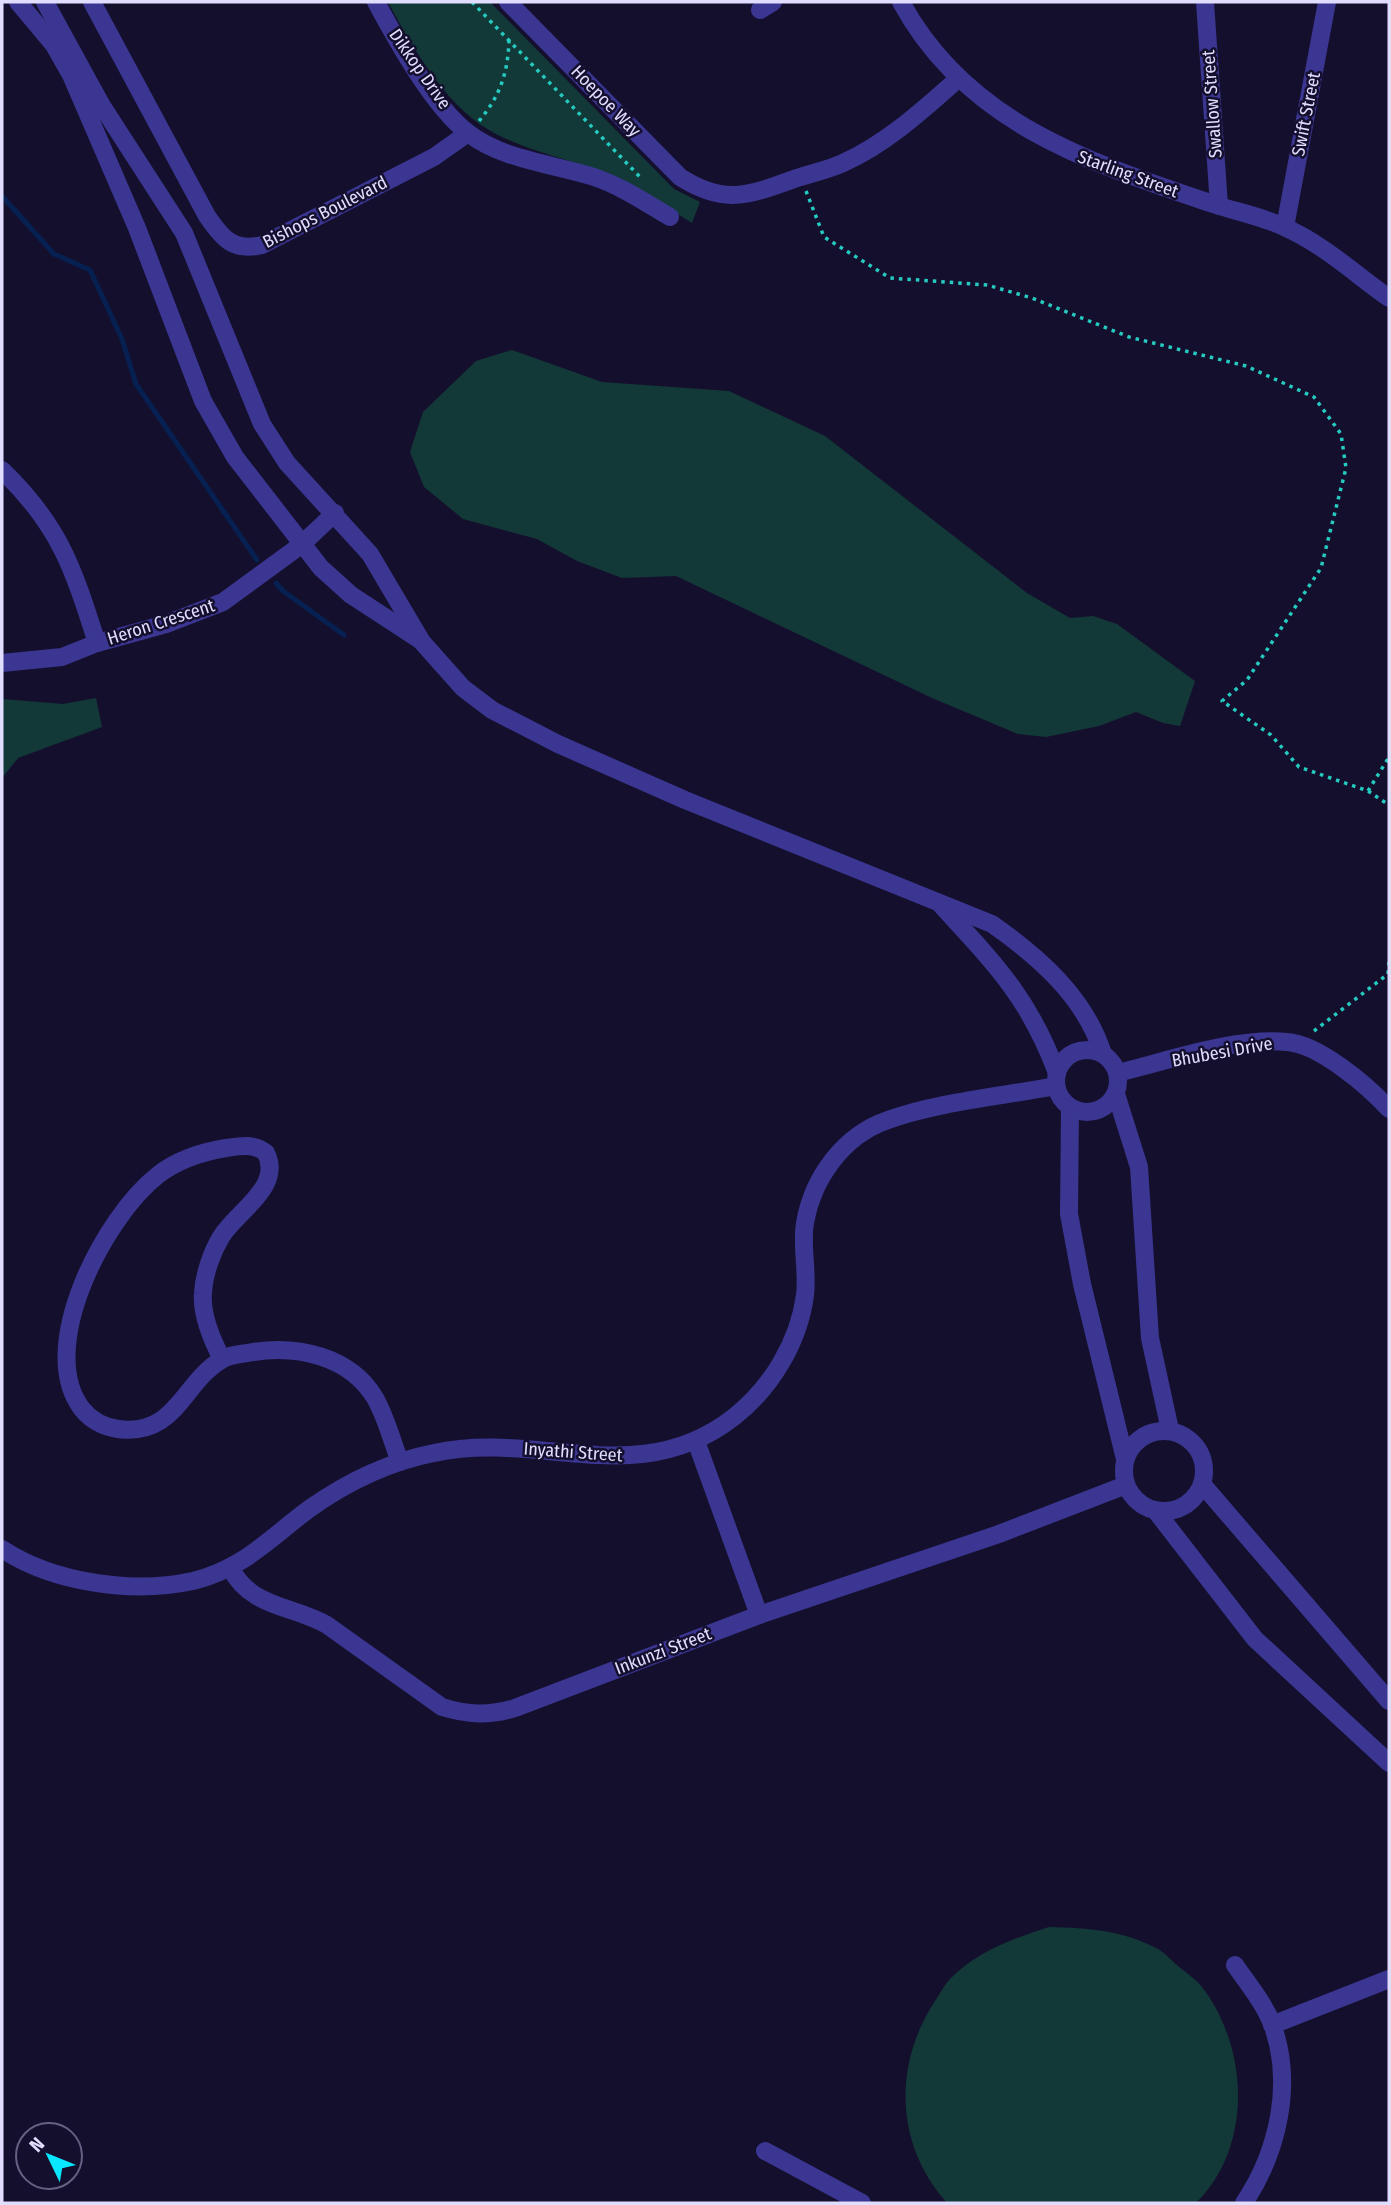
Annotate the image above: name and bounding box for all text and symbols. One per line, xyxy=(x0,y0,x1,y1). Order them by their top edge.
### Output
street label: Dikkop Drive xyxy=(384,25,456,113)
street label: Swallow Street xyxy=(1197,49,1227,159)
street label: Hoepoe Way xyxy=(566,61,646,141)
street label: Swift Street xyxy=(1287,70,1325,158)
street label: Starling Street xyxy=(1075,146,1181,202)
street label: Bishops Boulevard xyxy=(259,171,391,253)
street label: Heron Crescent xyxy=(105,594,218,650)
street label: Bhubesi Drive xyxy=(1170,1032,1274,1072)
street label: Inyathi Street xyxy=(523,1438,623,1466)
street label: Inkunzi Street xyxy=(612,1623,714,1679)
north arrow xyxy=(14,2121,84,2191)
text: N xyxy=(25,2133,49,2157)

